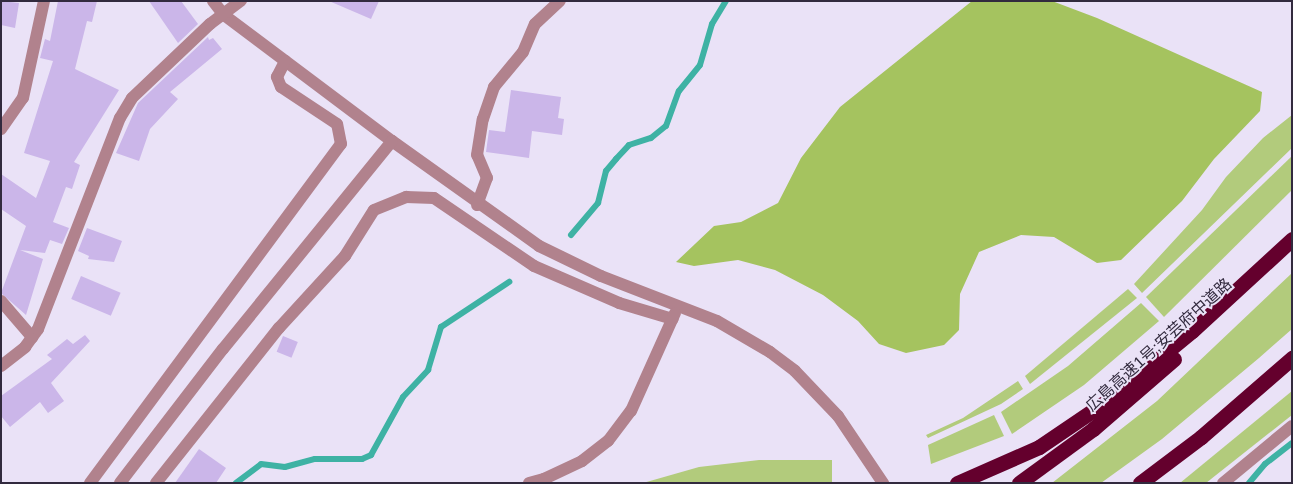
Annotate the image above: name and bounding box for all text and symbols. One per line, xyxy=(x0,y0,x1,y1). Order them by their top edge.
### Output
street label: 広島高速1号;安芸府中道路 xyxy=(1082,275,1236,415)

